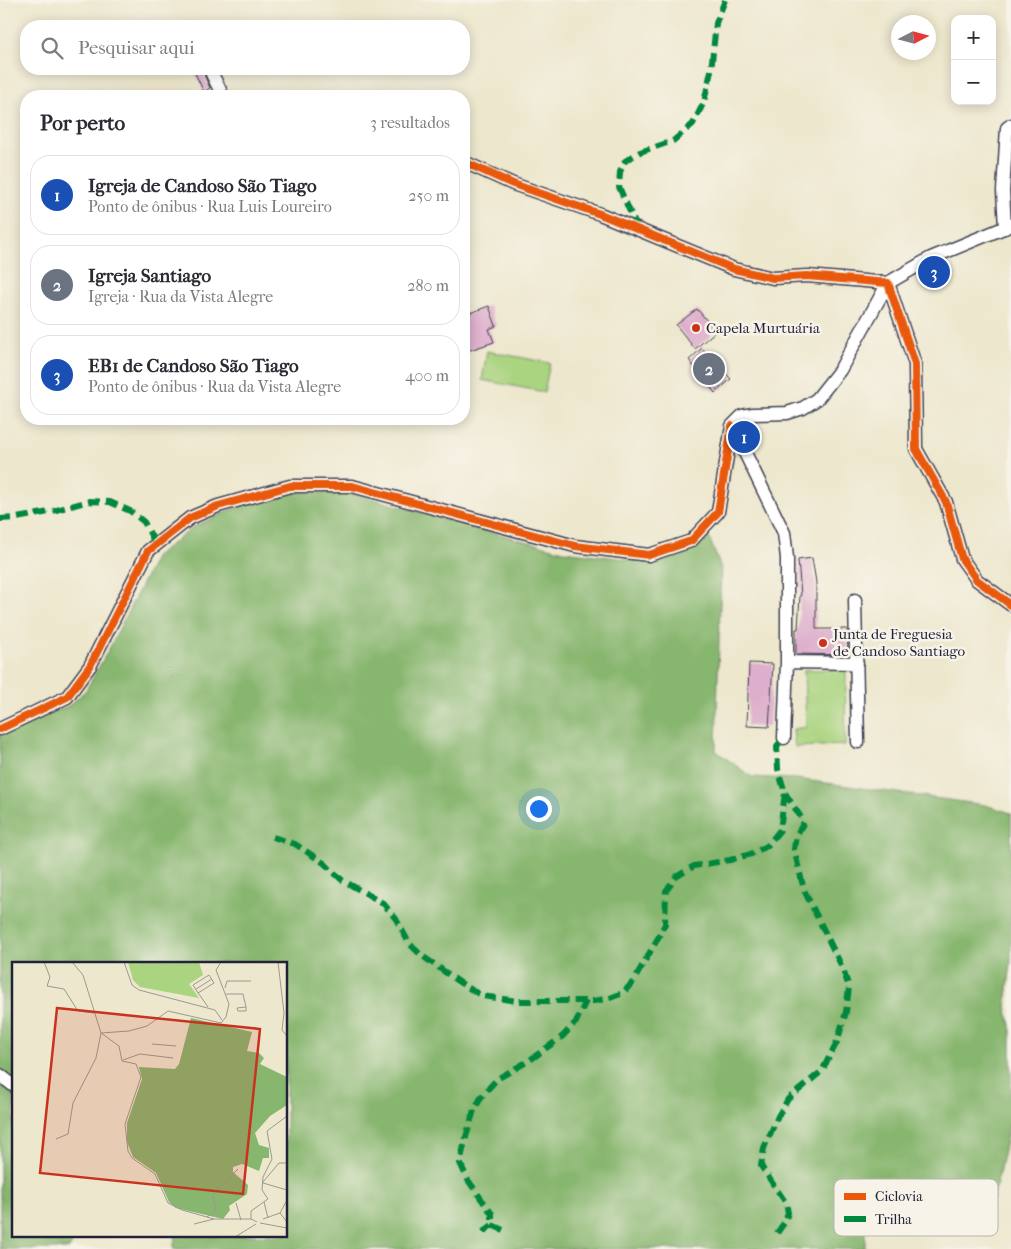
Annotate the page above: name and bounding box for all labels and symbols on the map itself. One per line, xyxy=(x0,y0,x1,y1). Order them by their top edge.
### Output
north arrow xyxy=(891,15,936,60)
pin: 3 xyxy=(918,253,950,291)
place label: Capela Murtuária xyxy=(706,319,821,337)
marker: Capela Murtuária xyxy=(690,322,702,334)
pin: 2 xyxy=(693,350,725,388)
pin: 1 xyxy=(728,418,760,456)
place label: Junta de Freguesia de Candoso Santiago xyxy=(832,625,966,660)
marker: Junta de Freguesia de Candoso Santiago xyxy=(817,637,829,649)
your location xyxy=(526,796,552,822)
inset map xyxy=(12,962,288,1236)
legend xyxy=(834,1179,998,1236)
text: Ciclovia xyxy=(875,1188,923,1205)
text: Trilha xyxy=(875,1211,912,1228)

